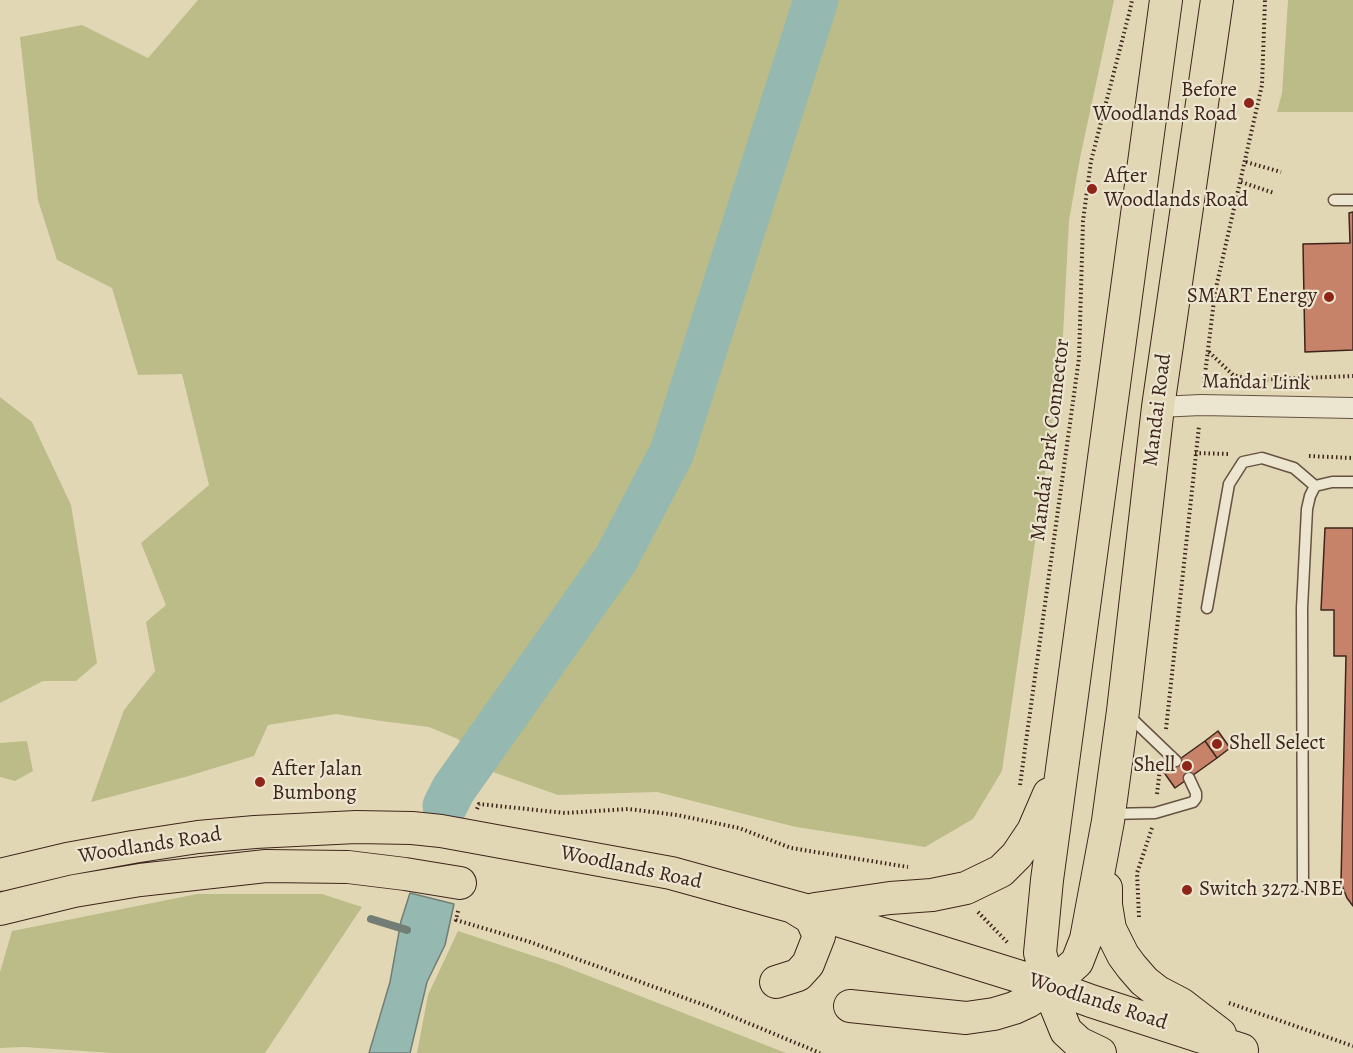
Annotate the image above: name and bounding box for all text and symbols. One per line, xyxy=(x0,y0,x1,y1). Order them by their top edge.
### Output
place label: Before Woodlands Road xyxy=(1093,78,1237,128)
marker: Before Woodlands Road xyxy=(1242,96,1256,110)
place label: After Woodlands Road xyxy=(1104,164,1248,214)
marker: After Woodlands Road xyxy=(1085,182,1099,196)
place label: SMART Energy xyxy=(1187,284,1317,310)
marker: SMART Energy xyxy=(1322,290,1336,304)
street label: Mandai Park Connector xyxy=(1026,337,1076,543)
street label: Mandai Road xyxy=(1139,352,1177,468)
street label: Mandai Link xyxy=(1202,369,1310,397)
place label: Shell Select xyxy=(1229,731,1325,757)
marker: Shell Select xyxy=(1210,737,1224,751)
place label: Shell xyxy=(1133,753,1175,779)
place label: After Jalan Bumbong xyxy=(272,757,362,807)
marker: Shell xyxy=(1180,759,1194,773)
marker: After Jalan Bumbong xyxy=(253,775,267,789)
street label: Woodlands Road xyxy=(77,822,223,870)
street label: Woodlands Road xyxy=(558,841,704,895)
place label: Switch 3272 NBE xyxy=(1199,877,1343,903)
marker: Switch 3272 NBE xyxy=(1180,883,1194,897)
street label: Woodlands Road xyxy=(1026,968,1170,1036)

